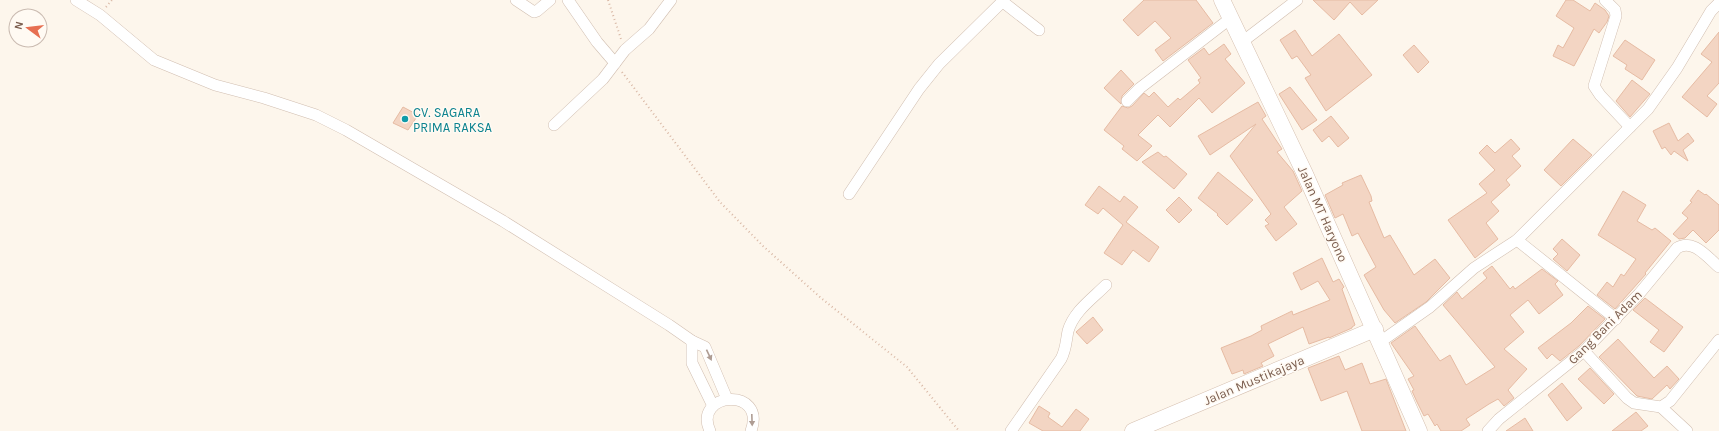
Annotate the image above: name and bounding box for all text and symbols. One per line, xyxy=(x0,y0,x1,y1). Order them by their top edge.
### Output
north arrow xyxy=(8,8,48,48)
text: N xyxy=(12,20,26,31)
place label: CV. SAGARA PRIMA RAKSA xyxy=(413,105,493,135)
marker: CV. SAGARA PRIMA RAKSA xyxy=(400,114,410,124)
street label: Jalan MT Haryono xyxy=(1295,164,1351,264)
street label: Gang Bani Adam xyxy=(1565,287,1645,367)
one-way arrow xyxy=(706,350,712,361)
street label: Jalan Mustikajaya xyxy=(1202,352,1306,408)
one-way arrow xyxy=(748,414,755,427)

